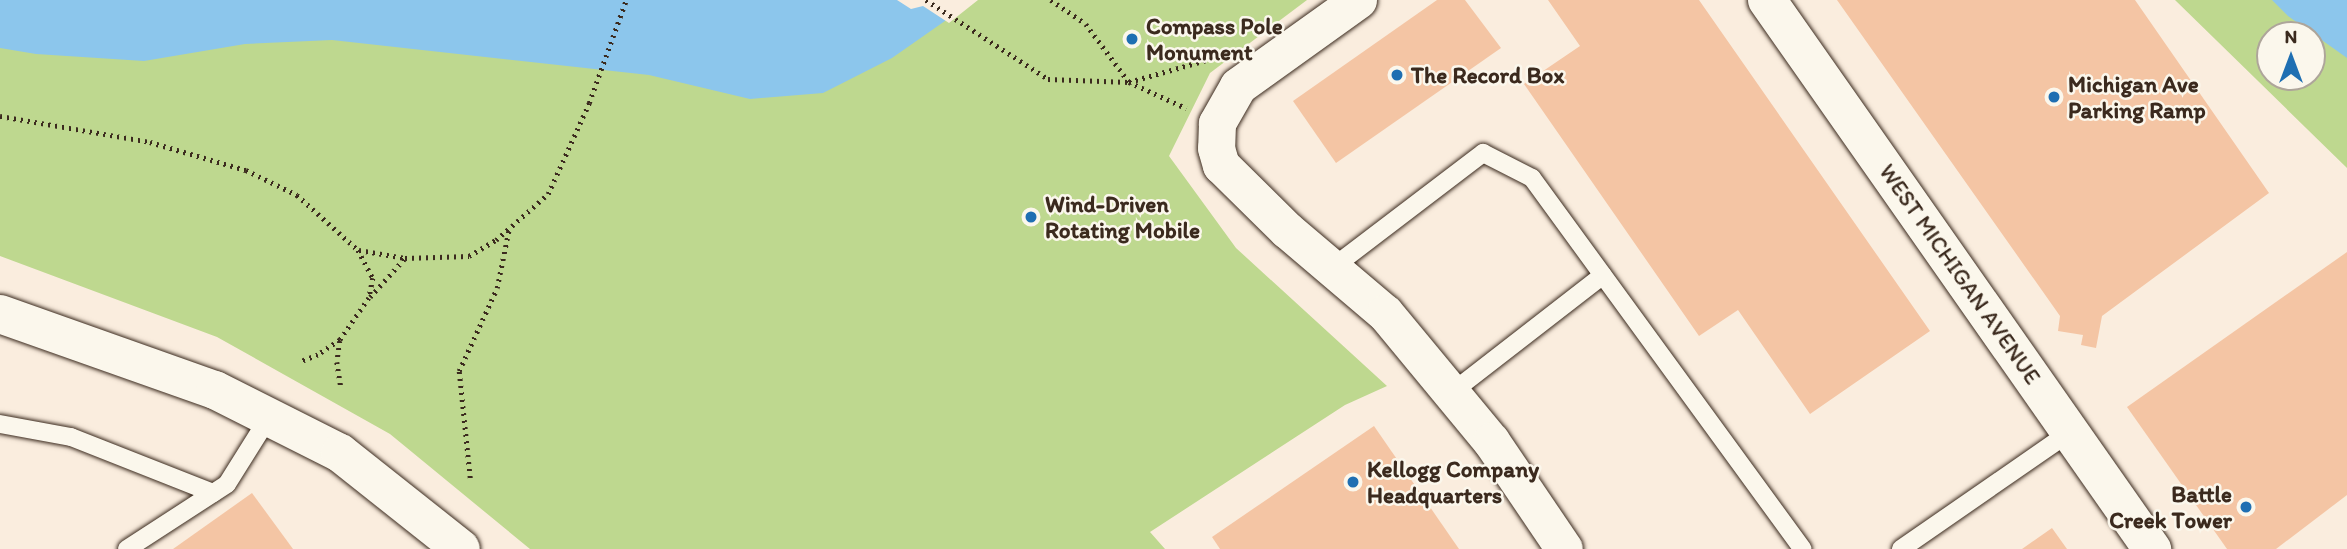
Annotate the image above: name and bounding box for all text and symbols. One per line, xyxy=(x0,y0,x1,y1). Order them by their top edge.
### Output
place label: Compass Pole Monument xyxy=(1146,12,1282,66)
north arrow xyxy=(2256,21,2326,91)
text: N xyxy=(2285,25,2297,48)
marker: Compass Pole Monument xyxy=(1124,31,1140,47)
place label: The Record Box xyxy=(1411,61,1564,89)
marker: The Record Box xyxy=(1389,67,1405,83)
place label: Michigan Ave Parking Ramp xyxy=(2068,70,2206,124)
marker: Michigan Ave Parking Ramp xyxy=(2046,89,2062,105)
street label: WEST MICHIGAN AVENUE xyxy=(1874,159,2046,389)
place label: Wind-Driven Rotating Mobile xyxy=(1045,190,1200,244)
marker: Wind-Driven Rotating Mobile xyxy=(1023,209,1039,225)
place label: Kellogg Company Headquarters xyxy=(1367,455,1538,509)
marker: Kellogg Company Headquarters xyxy=(1345,474,1361,490)
place label: Battle Creek Tower xyxy=(2112,480,2232,534)
marker: Battle Creek Tower xyxy=(2238,499,2254,515)

